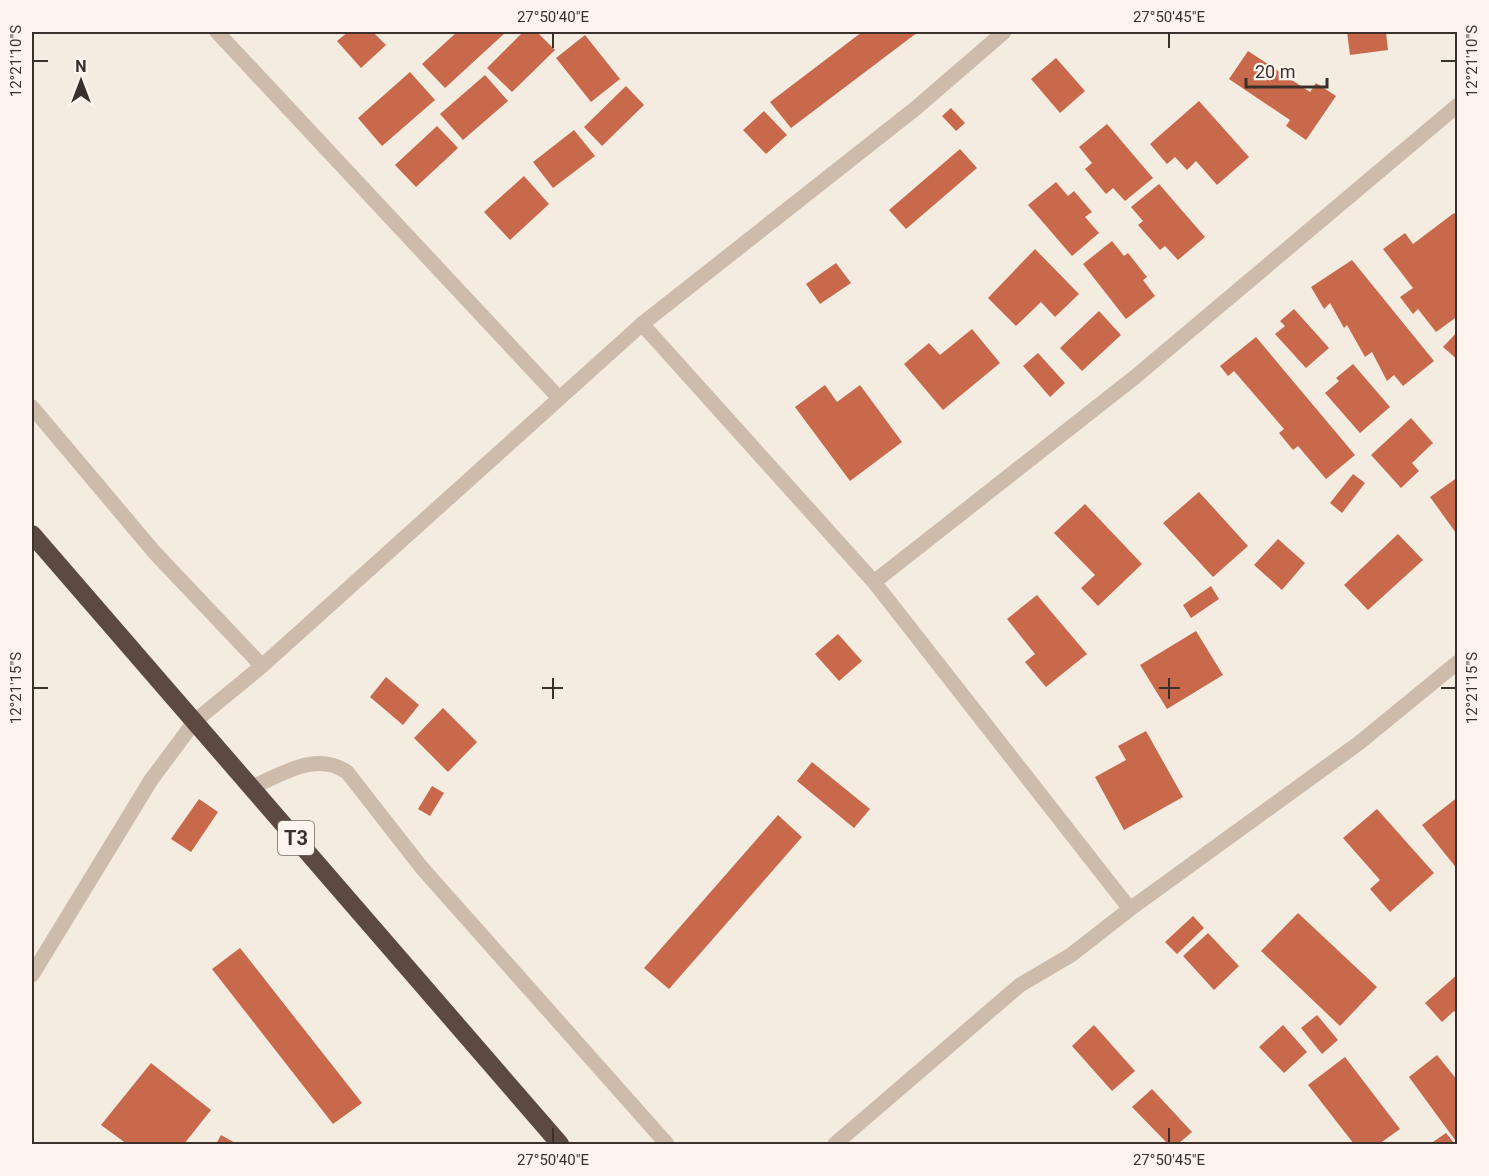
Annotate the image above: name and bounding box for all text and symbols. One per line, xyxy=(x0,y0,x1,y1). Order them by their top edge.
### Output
text: 27°50'40"E xyxy=(517,8,590,26)
text: 27°50'45"E xyxy=(1133,8,1206,26)
text: 12°21'10"S xyxy=(7,25,25,97)
text: 12°21'10"S xyxy=(1463,25,1481,97)
north arrow xyxy=(51,51,111,111)
scale bar xyxy=(1246,51,1327,89)
text: N xyxy=(75,57,87,76)
text: 20 m xyxy=(1255,61,1295,82)
text: 12°21'15"S xyxy=(7,652,25,724)
text: 12°21'15"S xyxy=(1463,652,1481,724)
road number: T3 xyxy=(278,821,314,855)
text: 27°50'40"E xyxy=(517,1151,590,1169)
text: 27°50'45"E xyxy=(1133,1151,1206,1169)

